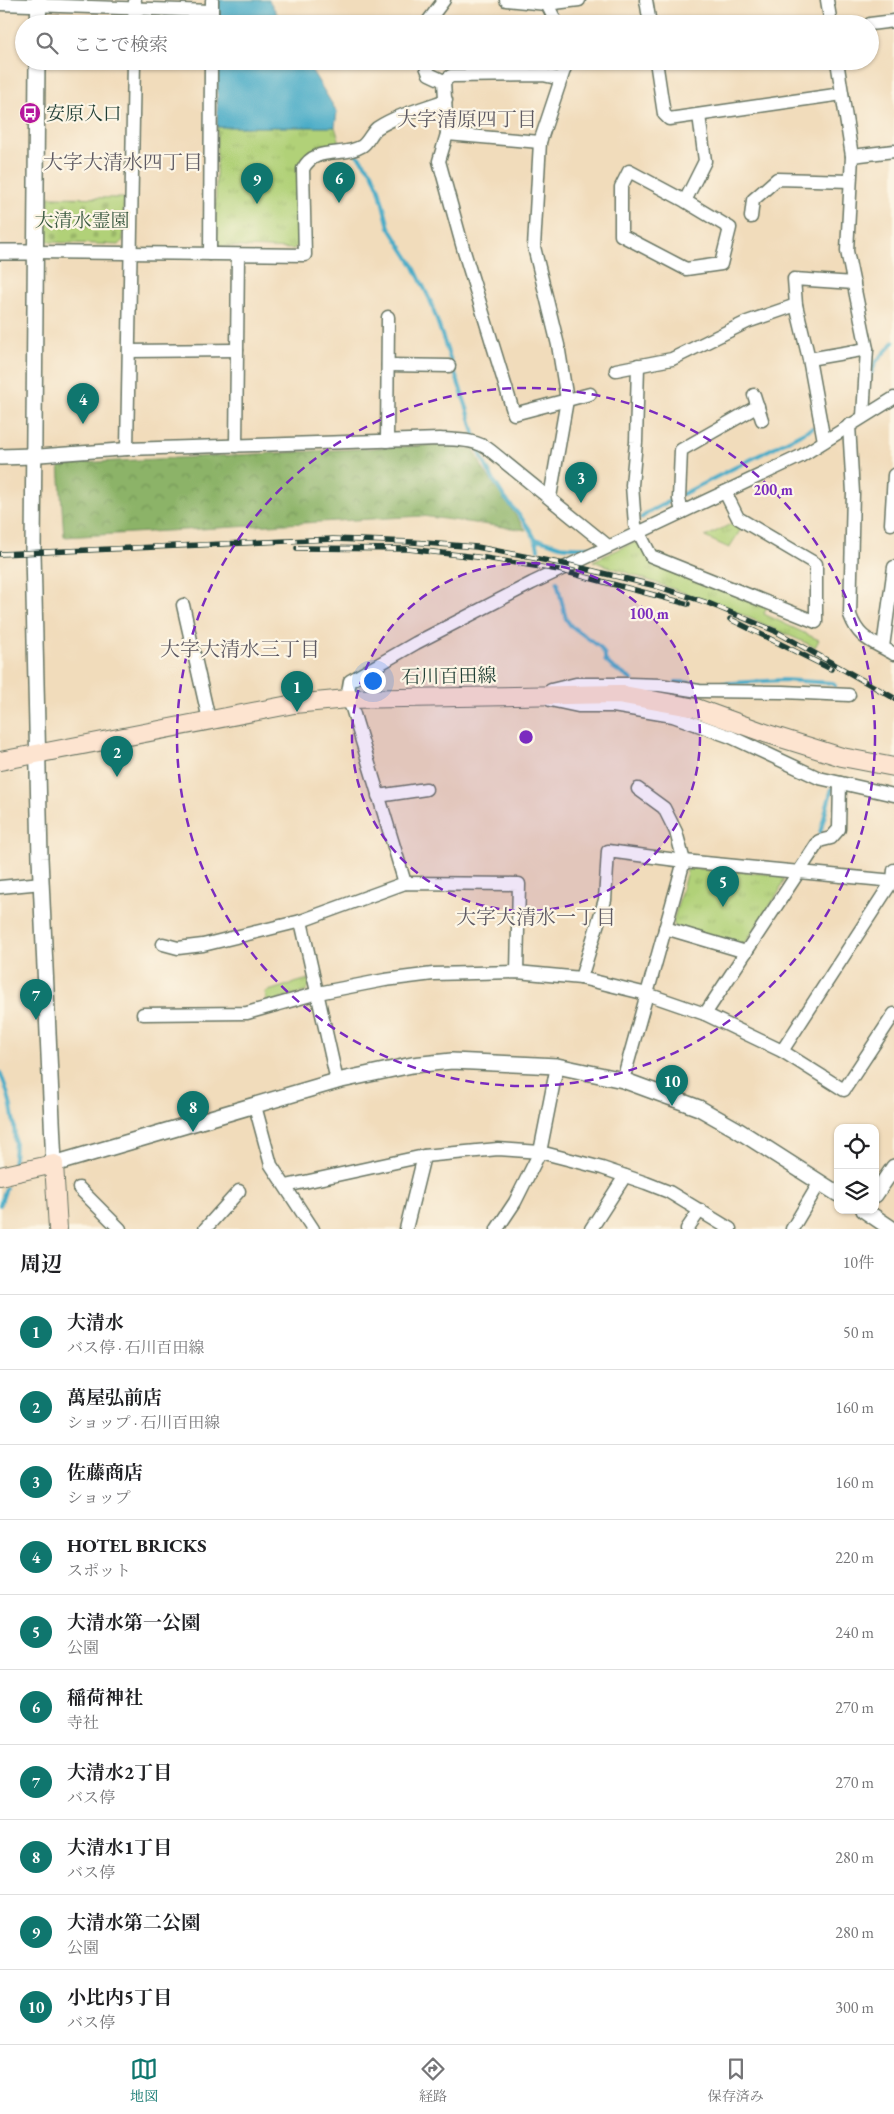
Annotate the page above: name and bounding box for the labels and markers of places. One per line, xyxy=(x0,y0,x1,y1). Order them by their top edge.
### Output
bus stop icon: 安原入口 xyxy=(18,101,42,125)
place label: 安原入口 xyxy=(46,101,122,126)
pin: 6 xyxy=(323,162,355,203)
pin: 9 xyxy=(241,163,273,204)
pin: 4 xyxy=(67,383,99,424)
pin: 3 xyxy=(565,462,597,503)
pin: 1 xyxy=(281,671,313,712)
centre of rings xyxy=(517,728,535,746)
pin: 2 xyxy=(101,736,133,777)
pin: 5 xyxy=(707,866,739,907)
pin: 7 xyxy=(20,979,52,1020)
pin: 10 xyxy=(656,1065,688,1106)
pin: 8 xyxy=(177,1091,209,1132)

